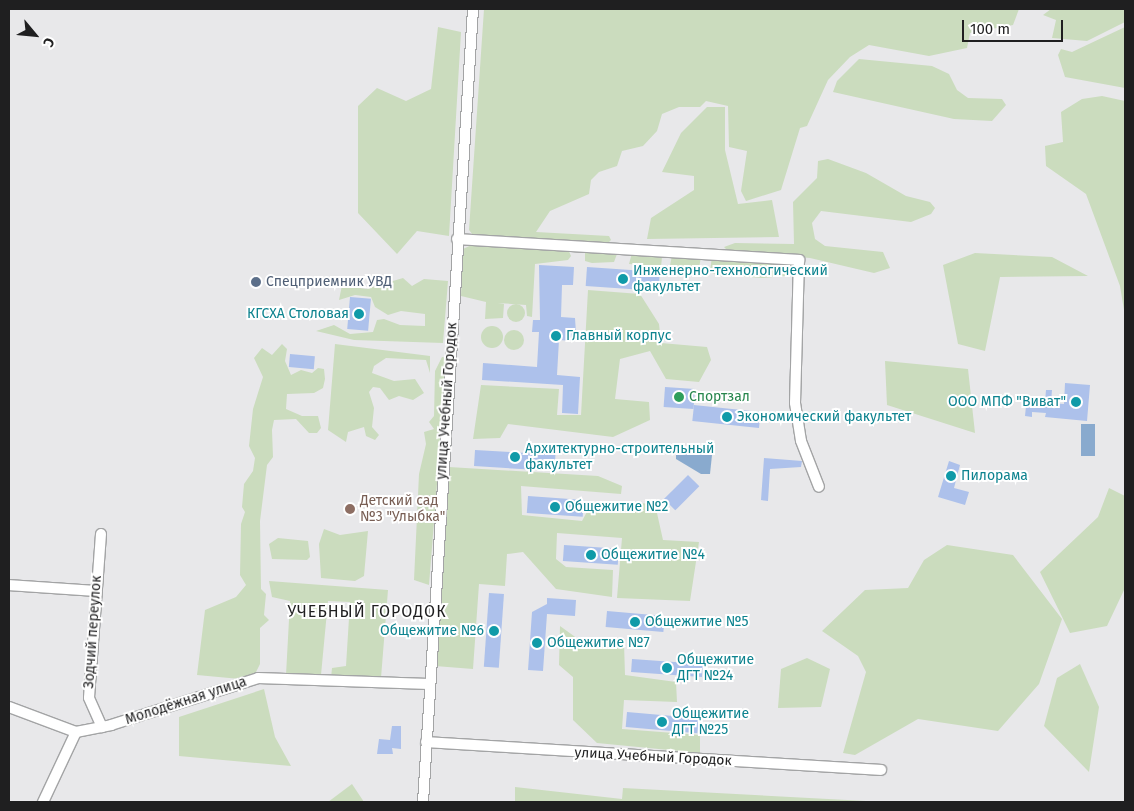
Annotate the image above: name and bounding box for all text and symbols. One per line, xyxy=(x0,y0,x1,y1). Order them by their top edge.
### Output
north arrow xyxy=(10,10,60,60)
scale bar xyxy=(964,10,1065,42)
text: 100 m xyxy=(970,20,1010,38)
text: С xyxy=(39,35,58,50)
place label: Инженерно-технологический факультет xyxy=(633,263,828,296)
marker: Инженерно-технологический факультет xyxy=(617,273,629,285)
place label: Спецприемник УВД xyxy=(266,274,392,290)
marker: Спецприемник УВД xyxy=(250,276,262,288)
place label: КГСХА Столовая xyxy=(247,306,349,322)
marker: КГСХА Столовая xyxy=(353,308,365,320)
street label: улица Учебный Городок xyxy=(433,322,461,480)
place label: Главный корпус xyxy=(566,328,671,344)
marker: Главный корпус xyxy=(550,330,562,342)
place label: Спортзал xyxy=(689,389,750,405)
marker: Спортзал xyxy=(673,391,685,403)
place label: ООО МПФ "Виват" xyxy=(948,394,1066,410)
marker: ООО МПФ "Виват" xyxy=(1070,396,1082,408)
place label: Экономический факультет xyxy=(737,409,911,425)
marker: Экономический факультет xyxy=(721,411,733,423)
place label: Архитектурно-строительный факультет xyxy=(525,441,715,474)
marker: Архитектурно-строительный факультет xyxy=(509,451,521,463)
place label: Пилорама xyxy=(961,468,1028,484)
marker: Пилорама xyxy=(945,470,957,482)
place label: Детский сад №3 "Улыбка" xyxy=(360,493,445,526)
place label: Общежитие №2 xyxy=(565,499,668,515)
marker: Общежитие №2 xyxy=(549,501,561,513)
marker: Детский сад №3 "Улыбка" xyxy=(344,503,356,515)
place label: Общежитие №4 xyxy=(601,547,705,563)
marker: Общежитие №4 xyxy=(585,549,597,561)
street label: Зодчий переулок xyxy=(81,575,105,689)
district label: УЧЕБНЫЙ ГОРОДОК xyxy=(286,602,448,622)
place label: Общежитие №5 xyxy=(645,614,749,630)
marker: Общежитие №5 xyxy=(629,616,641,628)
place label: Общежитие №6 xyxy=(380,623,484,639)
marker: Общежитие №6 xyxy=(488,625,500,637)
place label: Общежитие №7 xyxy=(547,635,650,651)
marker: Общежитие №7 xyxy=(531,637,543,649)
place label: Общежитие ДГТ №24 xyxy=(677,652,754,684)
marker: Общежитие ДГТ №24 xyxy=(661,662,673,674)
street label: Молодёжная улица xyxy=(123,673,249,729)
place label: Общежитие ДГТ №25 xyxy=(672,706,749,739)
marker: Общежитие ДГТ №25 xyxy=(656,716,668,728)
street label: улица Учебный Городок xyxy=(574,744,732,770)

